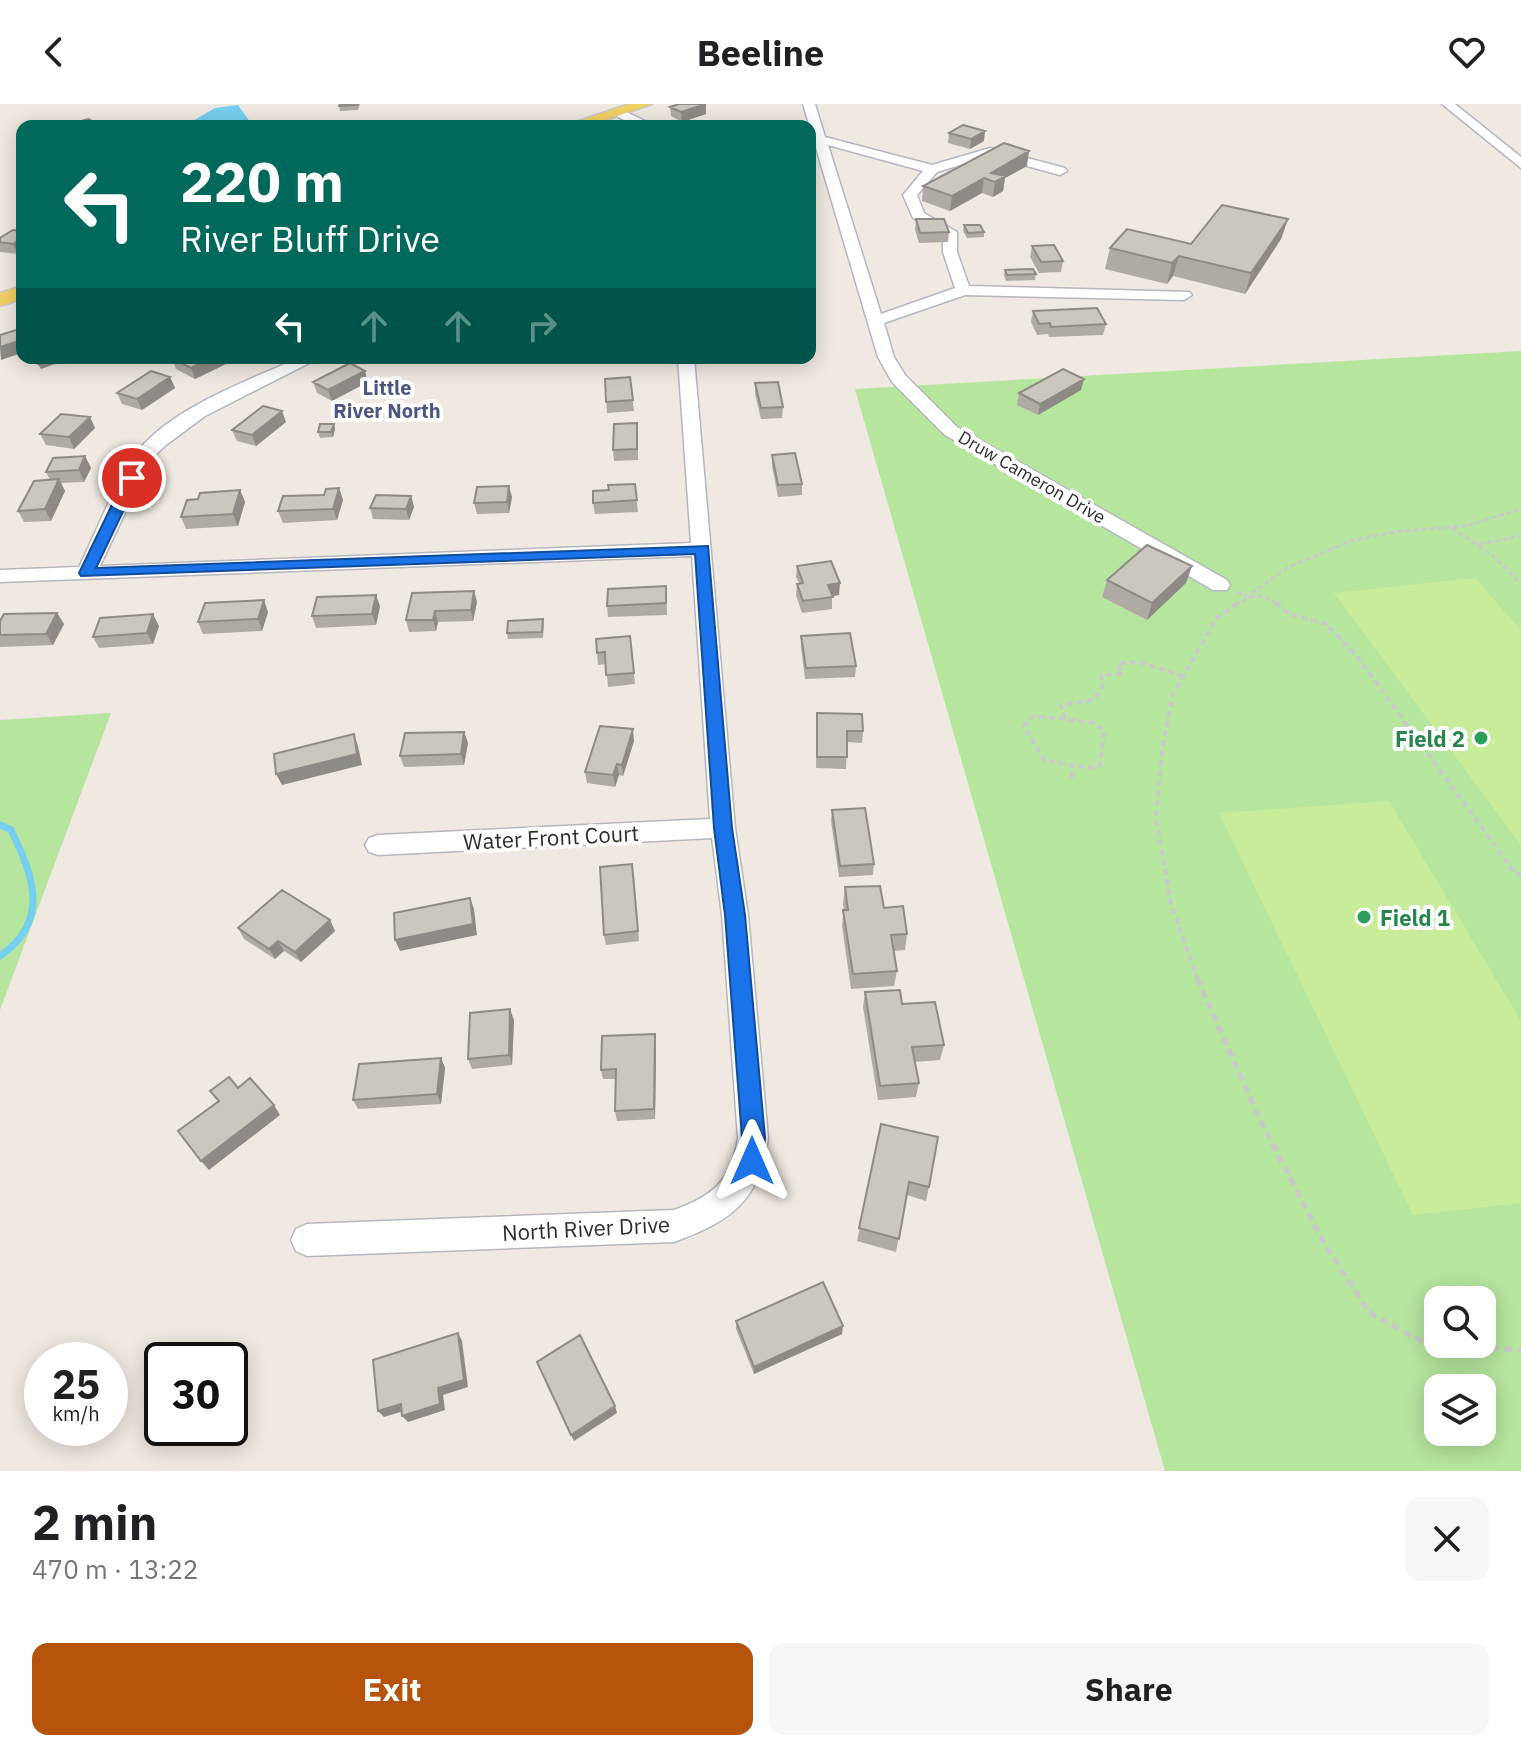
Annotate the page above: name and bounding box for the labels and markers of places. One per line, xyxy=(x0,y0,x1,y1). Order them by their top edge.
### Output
pin xyxy=(98,444,166,512)
place label: Field 2 xyxy=(1395,724,1465,753)
marker: Field 2 xyxy=(1472,729,1490,747)
place label: Field 1 xyxy=(1380,903,1450,932)
marker: Field 1 xyxy=(1355,908,1373,926)

